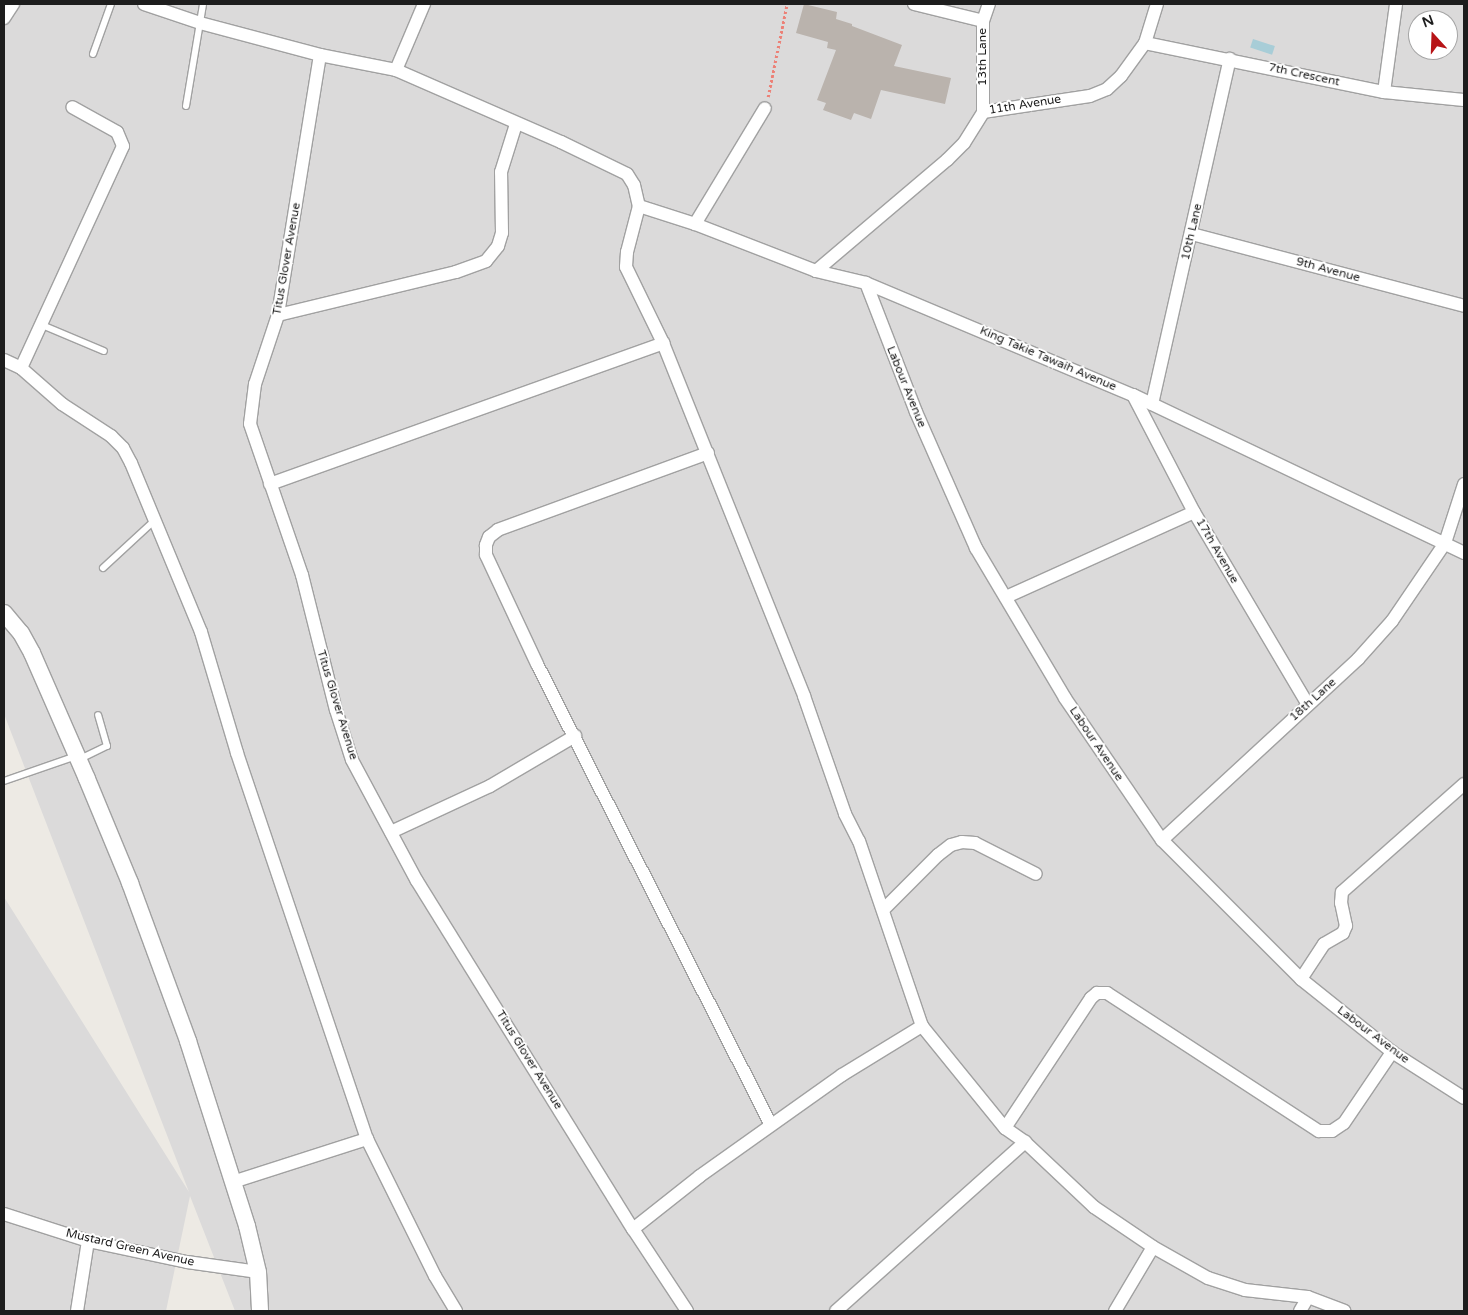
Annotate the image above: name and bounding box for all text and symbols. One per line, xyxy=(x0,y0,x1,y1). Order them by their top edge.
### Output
north arrow xyxy=(1408,10,1458,60)
text: N xyxy=(1420,11,1436,31)
street label: 13th Lane xyxy=(976,28,990,86)
street label: 7th Crescent xyxy=(1267,60,1341,90)
street label: 11th Avenue xyxy=(988,92,1062,118)
street label: Titus Glover Avenue xyxy=(270,202,304,316)
street label: 10th Lane xyxy=(1178,202,1206,262)
street label: 9th Avenue xyxy=(1295,255,1361,285)
street label: King Takie Tawaih Avenue xyxy=(977,324,1119,394)
street label: Labour Avenue xyxy=(883,344,929,430)
street label: 17th Avenue xyxy=(1193,516,1241,586)
street label: Titus Glover Avenue xyxy=(313,648,361,762)
street label: 18th Lane xyxy=(1287,675,1339,725)
street label: Labour Avenue xyxy=(1066,704,1126,784)
street label: Labour Avenue xyxy=(1334,1003,1412,1067)
street label: Titus Glover Avenue xyxy=(493,1008,565,1112)
street label: Mustard Green Avenue xyxy=(64,1226,196,1270)

